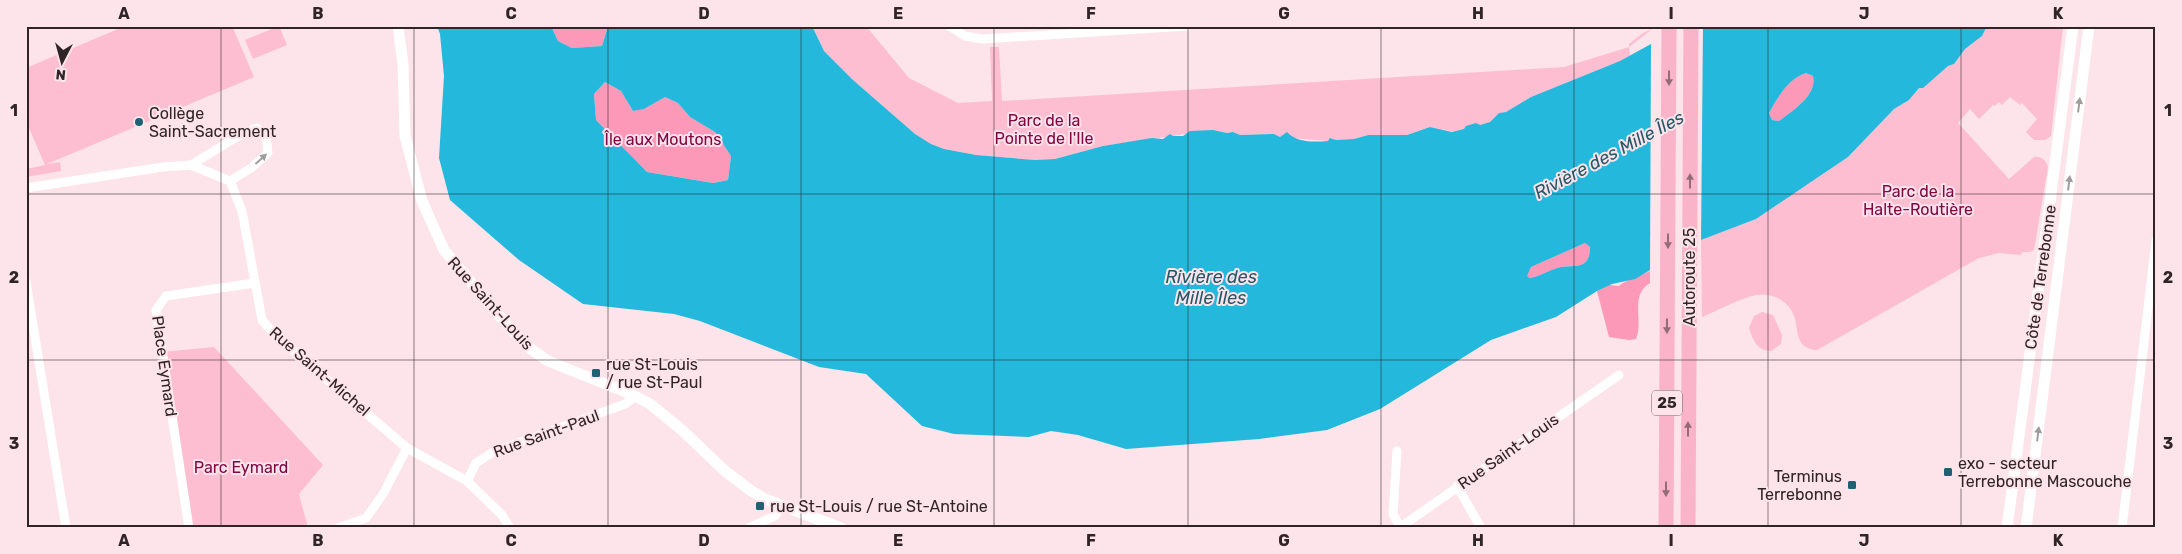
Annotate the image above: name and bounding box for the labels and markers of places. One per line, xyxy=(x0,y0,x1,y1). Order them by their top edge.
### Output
place label: Collège Saint-Sacrement xyxy=(149,104,276,141)
marker: Collège Saint-Sacrement xyxy=(133,116,145,128)
place label: rue St-Louis / rue St-Paul xyxy=(606,355,702,392)
marker: rue St-Louis / rue St-Paul xyxy=(590,367,602,379)
place label: exo - secteur Terrebonne Mascouche xyxy=(1958,454,2132,491)
marker: exo - secteur Terrebonne Mascouche xyxy=(1942,466,1954,478)
place label: Terminus Terrebonne xyxy=(1757,467,1842,504)
marker: Terminus Terrebonne xyxy=(1846,479,1858,491)
place label: rue St-Louis / rue St-Antoine xyxy=(770,497,988,516)
marker: rue St-Louis / rue St-Antoine xyxy=(754,500,766,512)

